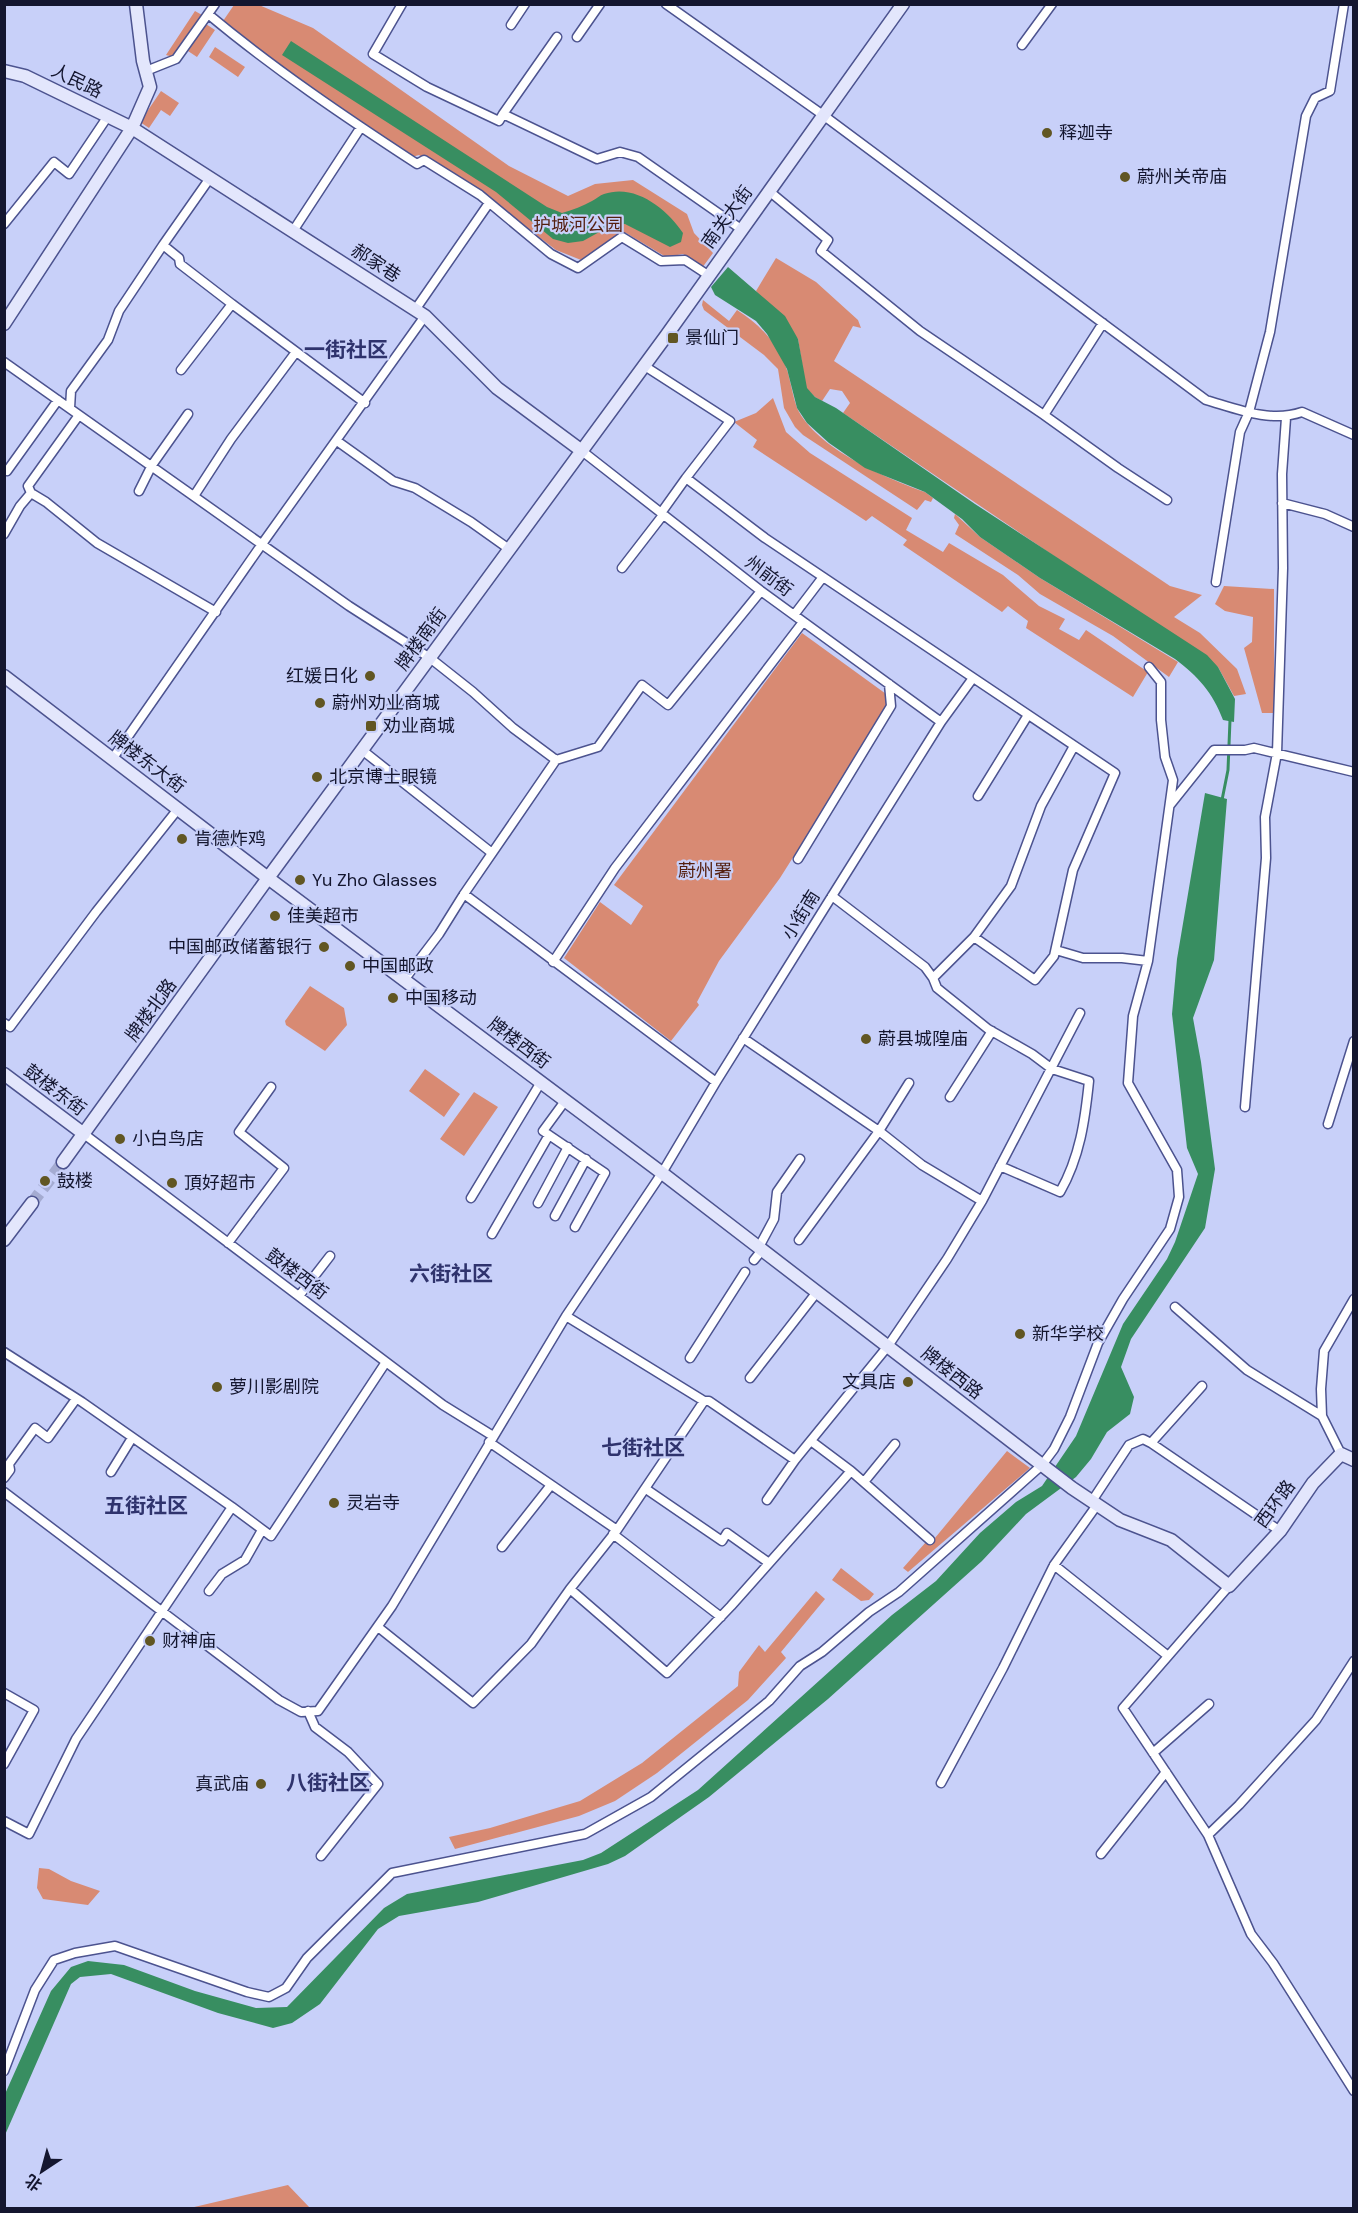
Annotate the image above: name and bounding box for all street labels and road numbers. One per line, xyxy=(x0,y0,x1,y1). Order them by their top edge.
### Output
street label: 人民路 xyxy=(47,58,107,104)
street label: 南关大街 xyxy=(696,181,758,253)
street label: 郝家巷 xyxy=(347,238,405,288)
street label: 州前街 xyxy=(740,550,798,602)
street label: 牌楼南街 xyxy=(390,603,452,675)
street label: 牌楼东大街 xyxy=(104,725,190,799)
street label: 小街南 xyxy=(777,886,825,944)
street label: 牌楼北路 xyxy=(120,974,182,1046)
street label: 牌楼西街 xyxy=(483,1012,555,1074)
street label: 鼓楼东街 xyxy=(19,1059,91,1121)
street label: 鼓楼西街 xyxy=(261,1243,333,1305)
street label: 牌楼西路 xyxy=(916,1341,988,1405)
street label: 西环路 xyxy=(1249,1475,1301,1533)

